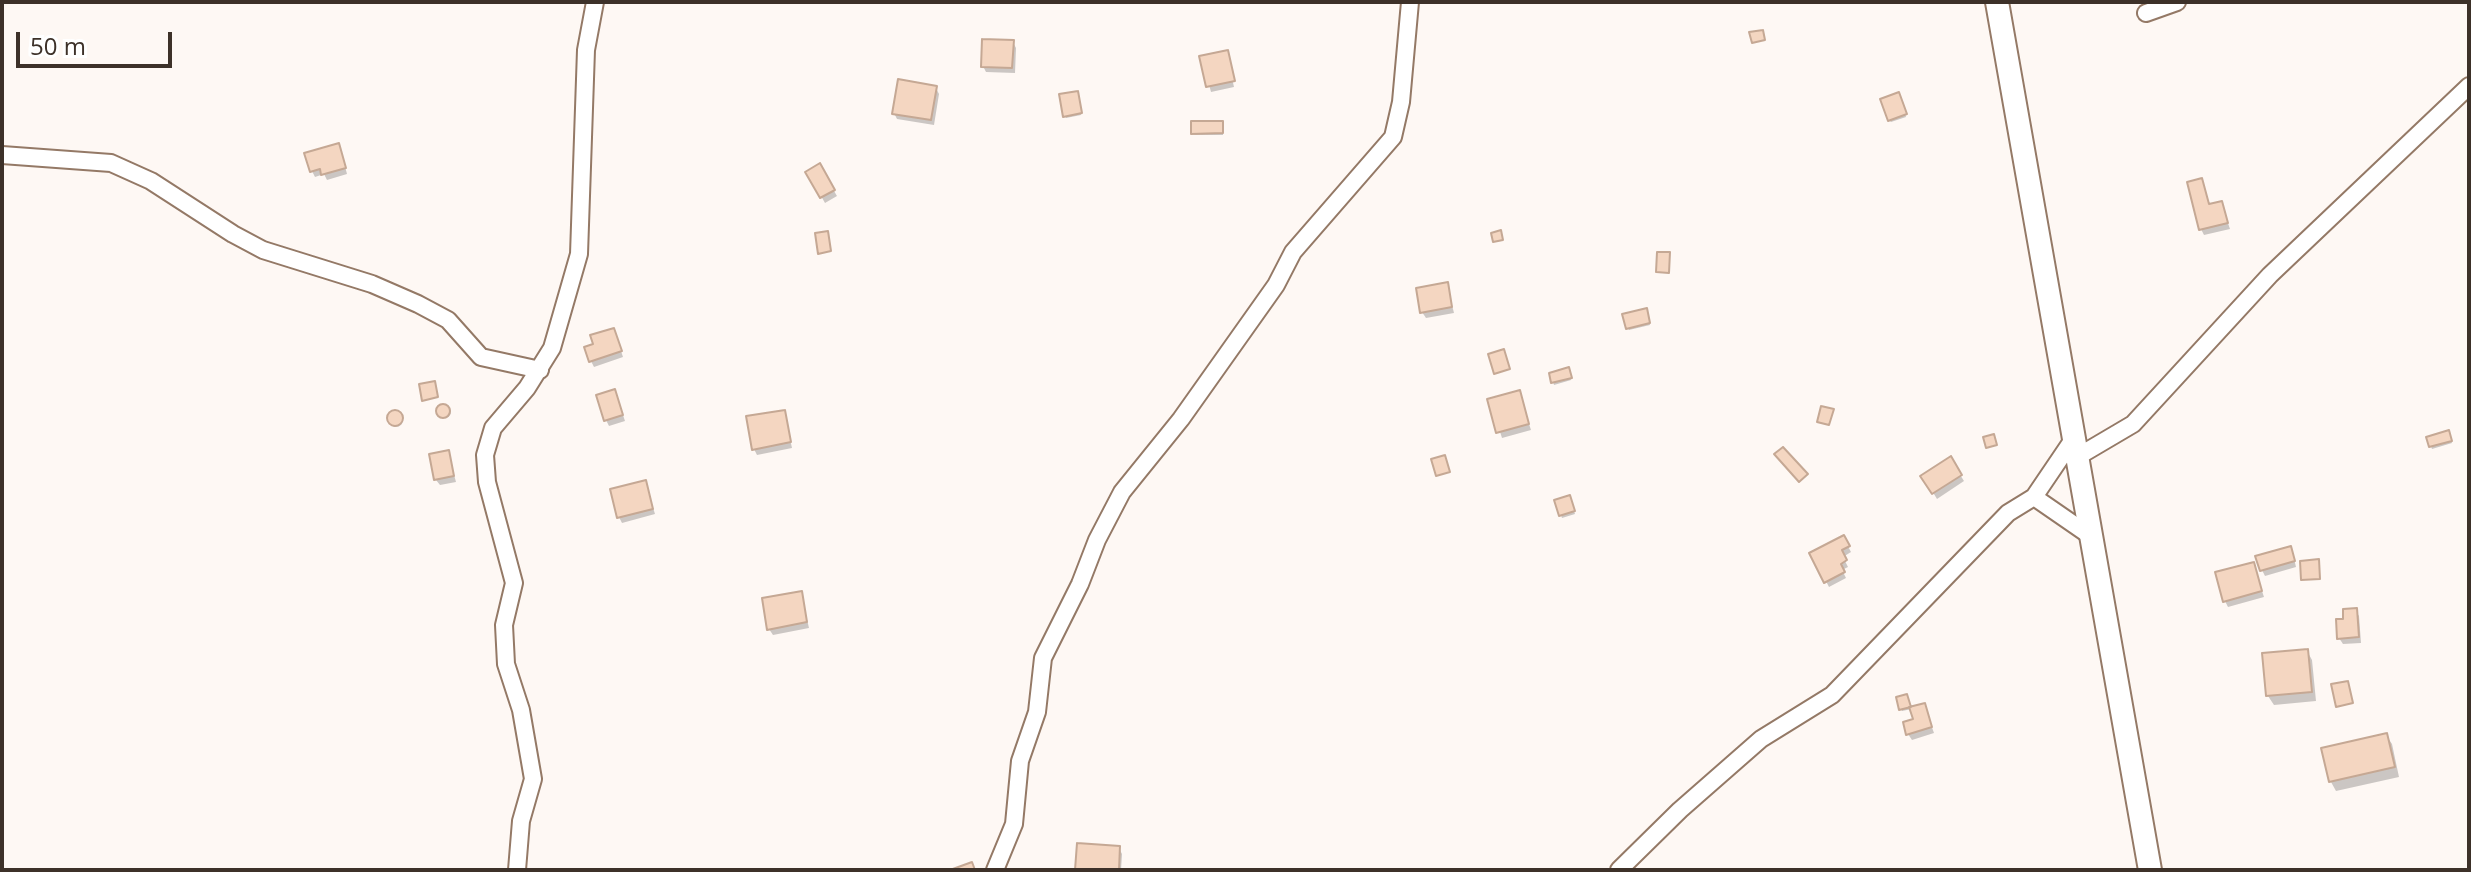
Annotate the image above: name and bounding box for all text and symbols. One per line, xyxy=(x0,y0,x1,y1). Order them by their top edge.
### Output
scale bar xyxy=(20,16,176,66)
text: 50 m xyxy=(30,29,86,62)

